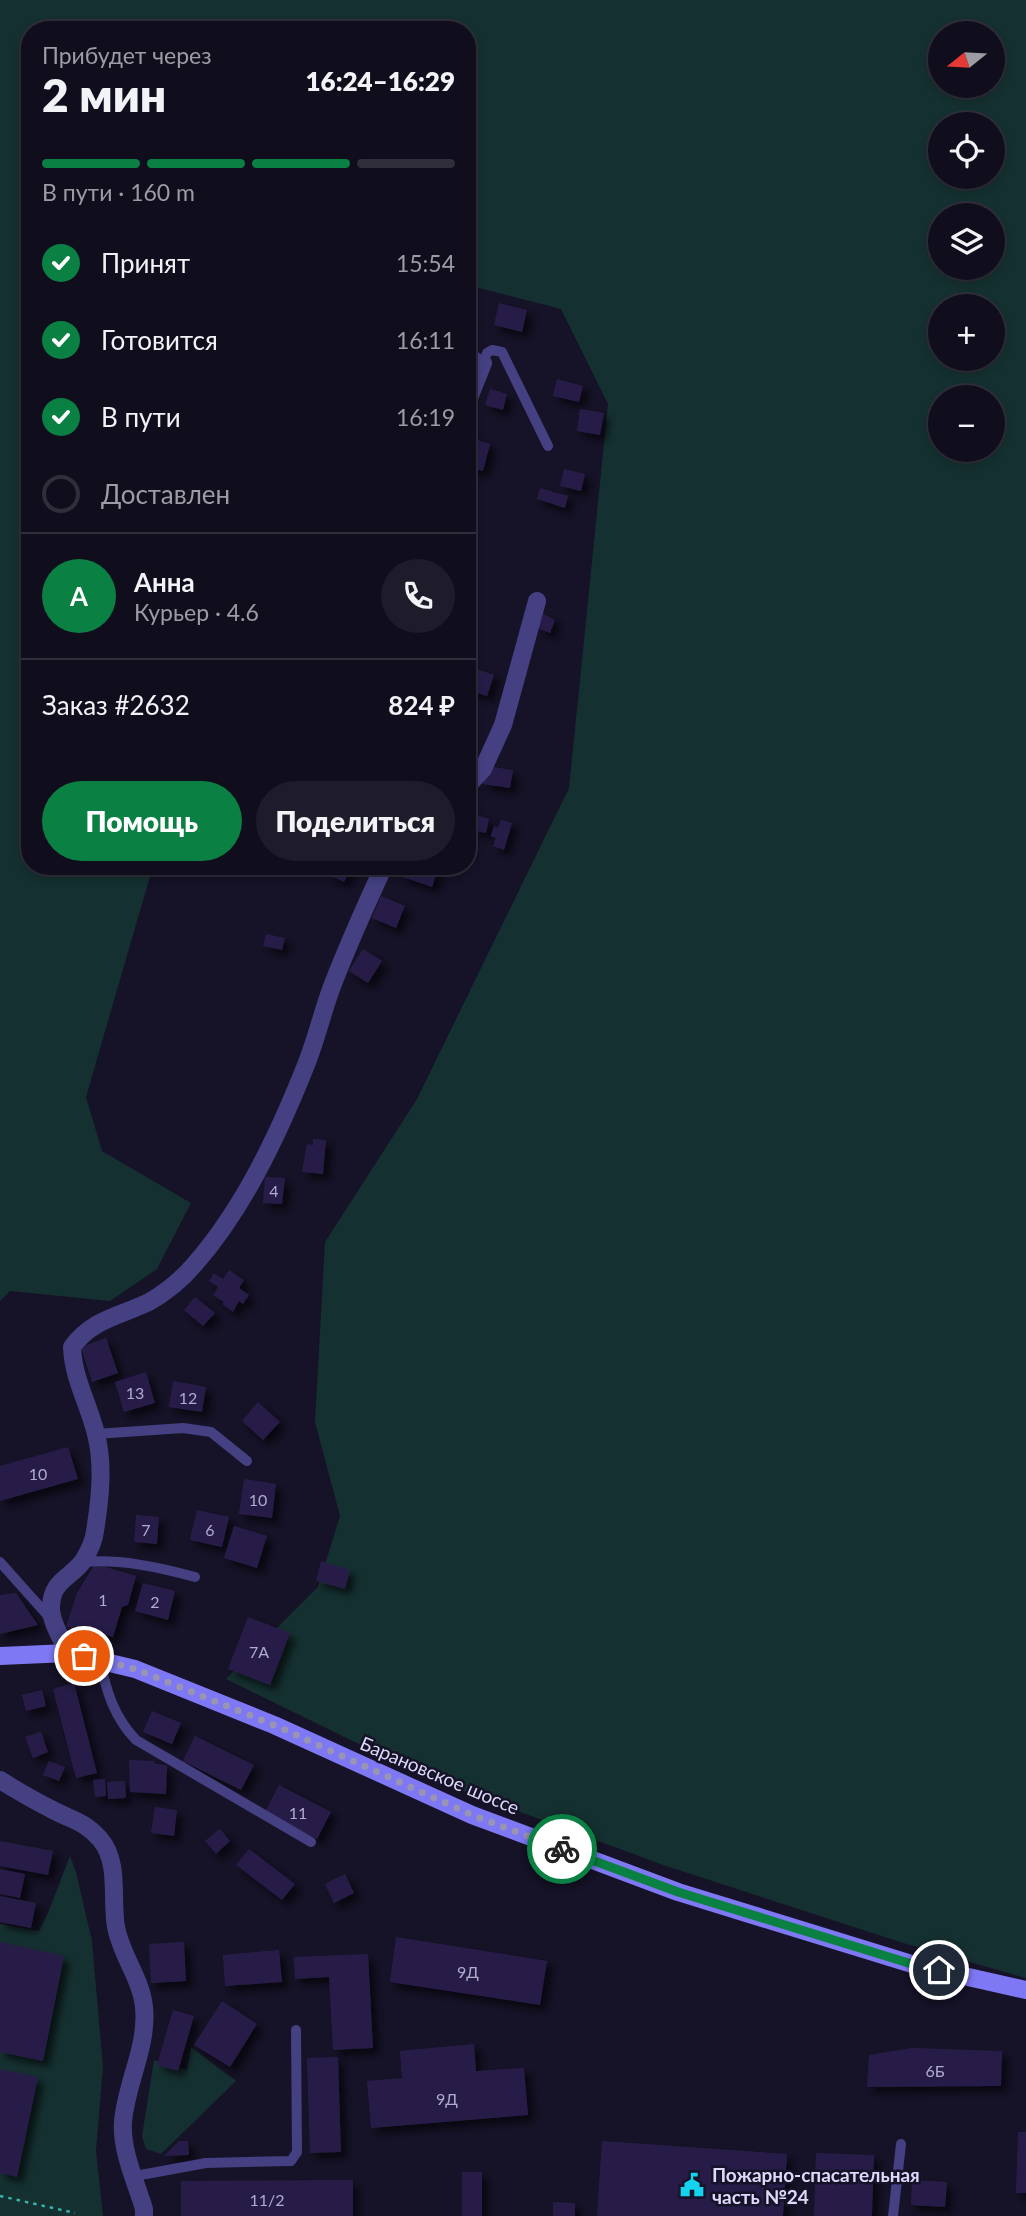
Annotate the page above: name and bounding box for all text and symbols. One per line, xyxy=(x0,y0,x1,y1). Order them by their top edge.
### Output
north arrow xyxy=(928,21,1004,98)
map controls xyxy=(928,21,1005,462)
text: Прибудет через xyxy=(42,41,212,69)
text: 16:24–16:29 xyxy=(305,65,455,97)
text: 2 мин xyxy=(42,67,166,122)
button: locate xyxy=(928,112,1005,189)
text: В пути · 160 m xyxy=(42,178,195,206)
button: layers xyxy=(928,203,1005,280)
icon: check xyxy=(42,244,80,282)
text: Принят xyxy=(101,247,190,279)
text: 15:54 xyxy=(396,249,455,277)
button: + xyxy=(928,294,1005,371)
icon: check xyxy=(42,321,80,359)
text: Готовится xyxy=(101,324,218,356)
text: 16:11 xyxy=(396,326,455,354)
button: − xyxy=(928,385,1005,462)
icon: check xyxy=(42,398,80,436)
text: В пути xyxy=(101,401,181,433)
text: 16:19 xyxy=(396,403,455,431)
text: Доставлен xyxy=(101,478,230,510)
button: phone xyxy=(381,559,455,633)
text: Анна xyxy=(134,566,195,598)
text: А xyxy=(70,580,88,612)
text: Курьер · 4.6 xyxy=(134,598,259,626)
text: Заказ #2632 xyxy=(42,689,190,721)
text: 824 ₽ xyxy=(388,689,455,721)
button: Помощь xyxy=(42,781,242,861)
button: Поделиться xyxy=(256,781,455,861)
house number: 4 xyxy=(269,1181,279,1200)
house number: 13 xyxy=(126,1383,144,1402)
house number: 12 xyxy=(179,1388,197,1407)
house number: 10 xyxy=(29,1464,47,1483)
house number: 10 xyxy=(249,1490,267,1509)
house number: 7 xyxy=(141,1520,151,1539)
house number: 6 xyxy=(205,1520,215,1539)
house number: 1 xyxy=(98,1590,108,1609)
house number: 2 xyxy=(150,1592,160,1611)
pin xyxy=(54,1626,114,1686)
icon: bag xyxy=(65,1637,103,1675)
house number: 7А xyxy=(249,1642,269,1661)
street label: Барановское шоссе xyxy=(357,1731,523,1819)
house number: 11 xyxy=(289,1803,307,1822)
courier xyxy=(527,1814,597,1884)
icon: bike xyxy=(543,1830,581,1868)
pin xyxy=(909,1940,969,2000)
icon: home xyxy=(920,1951,958,1989)
house number: 9Д xyxy=(457,1962,479,1981)
house number: 6Б xyxy=(925,2061,945,2080)
house number: 9Д xyxy=(436,2089,458,2108)
place label: Пожарно-спасательная часть №24 xyxy=(712,2163,920,2208)
public building icon: Пожарно-спасательная часть №24 xyxy=(678,2171,706,2199)
house number: 11/2 xyxy=(249,2190,285,2209)

